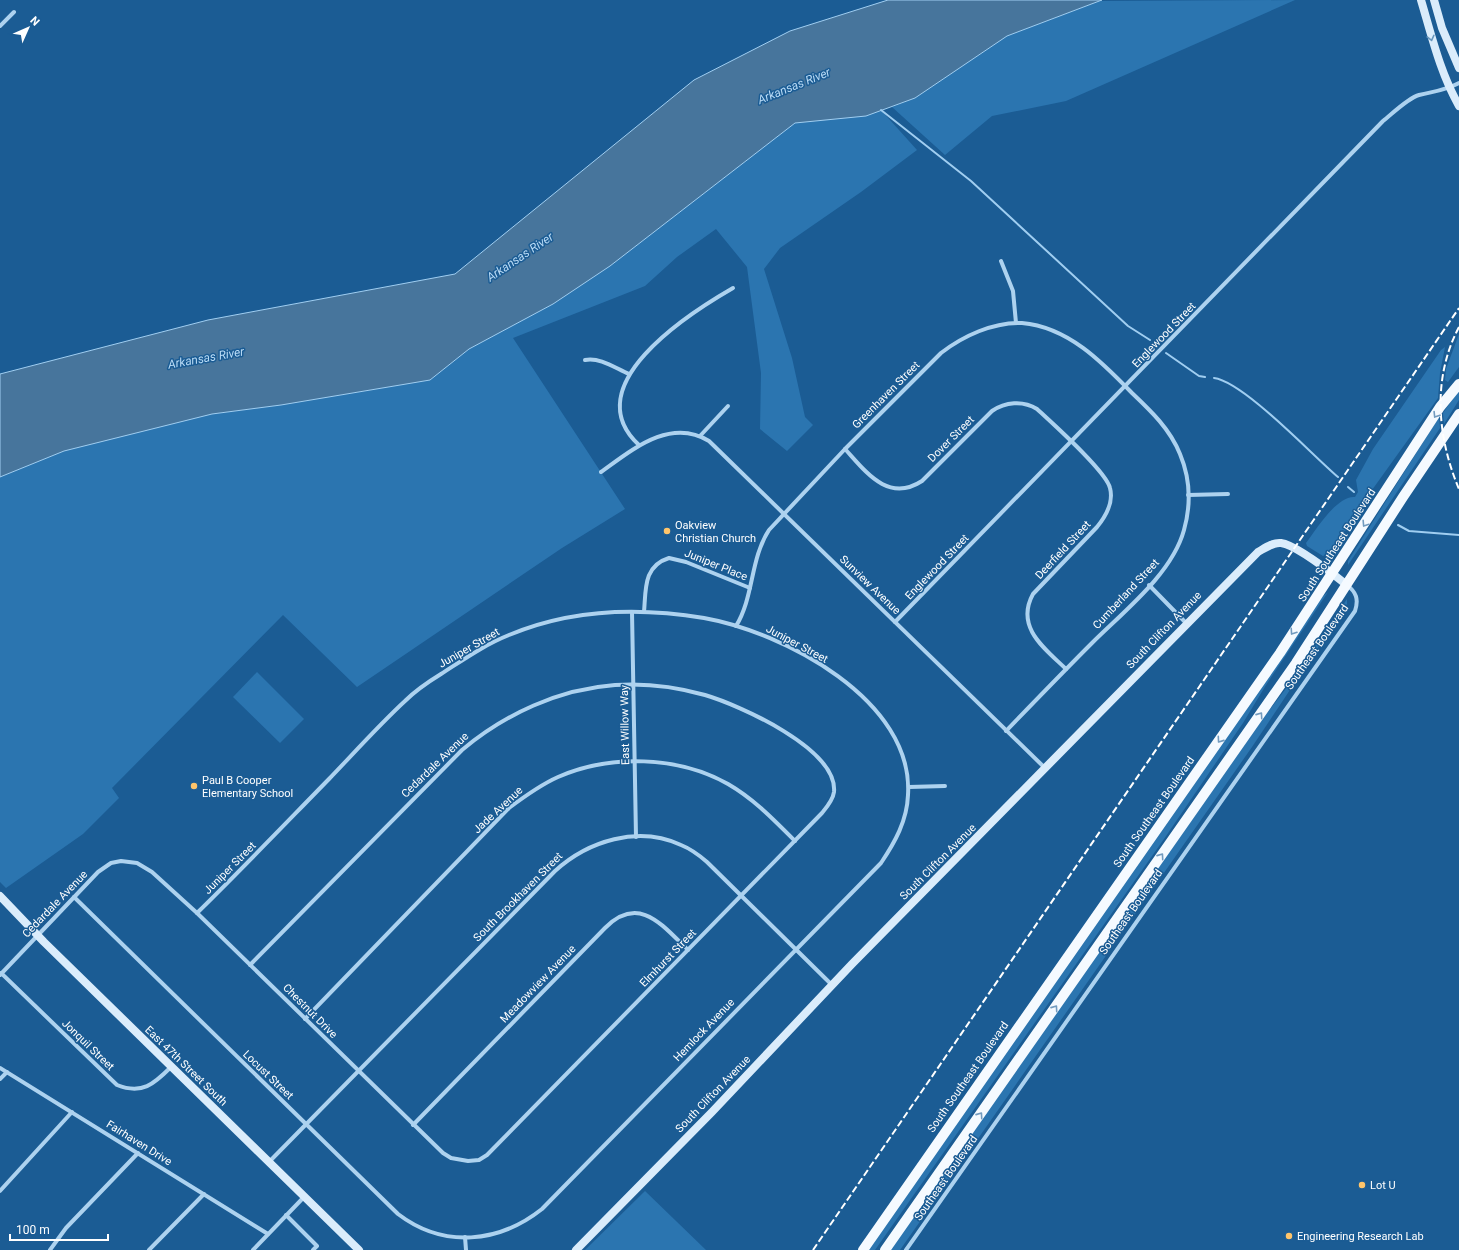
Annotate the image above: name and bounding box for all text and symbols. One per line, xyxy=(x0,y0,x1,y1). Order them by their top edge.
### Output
north arrow xyxy=(8,8,48,48)
text: N xyxy=(27,14,42,29)
one-way arrow xyxy=(1427,34,1435,41)
water label: Arkansas River xyxy=(755,65,833,107)
water label: Arkansas River xyxy=(483,229,557,285)
street label: Englewood Street xyxy=(1130,299,1199,370)
water label: Arkansas River xyxy=(166,344,246,372)
street label: Greenhaven Street xyxy=(850,358,923,431)
one-way arrow xyxy=(1433,411,1440,418)
street label: Dover Street xyxy=(925,413,977,465)
street label: South Southeast Boulevard xyxy=(1296,486,1378,604)
street label: Deerfield Street xyxy=(1033,518,1094,582)
place label: Oakview Christian Church xyxy=(675,519,756,545)
one-way arrow xyxy=(1362,520,1370,527)
marker: Oakview Christian Church xyxy=(662,526,672,536)
street label: Englewood Street xyxy=(903,531,972,602)
street label: Juniper Place xyxy=(683,547,749,584)
street label: Sunview Avenue xyxy=(837,553,903,617)
street label: Cumberland Street xyxy=(1090,556,1162,632)
street label: South Clifton Avenue xyxy=(1124,589,1204,671)
street label: Southeast Boulevard xyxy=(1283,602,1351,692)
street label: Juniper Street xyxy=(764,622,831,666)
street label: Juniper Street xyxy=(436,625,502,671)
one-way arrow xyxy=(1291,628,1298,635)
street label: East Willow Way xyxy=(618,684,632,765)
one-way arrow xyxy=(1255,712,1263,719)
street label: Cedardale Avenue xyxy=(399,730,471,800)
one-way arrow xyxy=(1218,735,1225,742)
street label: South Southeast Boulevard xyxy=(1111,754,1197,870)
place label: Paul B Cooper Elementary School xyxy=(202,774,293,800)
marker: Paul B Cooper Elementary School xyxy=(189,781,199,791)
street label: Jade Avenue xyxy=(471,784,526,836)
street label: South Clifton Avenue xyxy=(897,821,979,903)
street label: Juniper Street xyxy=(201,839,259,897)
street label: South Brookhaven Street xyxy=(471,849,566,944)
one-way arrow xyxy=(1156,853,1164,860)
street label: Southeast Boulevard xyxy=(1097,867,1165,957)
street label: Cedardale Avenue xyxy=(20,868,90,940)
street label: Elmhurst Street xyxy=(637,926,699,990)
street label: Meadowview Avenue xyxy=(498,942,579,1026)
street label: Chestnut Drive xyxy=(280,981,340,1041)
street label: Hemlock Avenue xyxy=(671,996,737,1064)
one-way arrow xyxy=(1050,1006,1057,1013)
street label: Jonquil Street xyxy=(59,1017,117,1074)
street label: South Southeast Boulevard xyxy=(925,1019,1011,1135)
street label: East 47th Street South xyxy=(142,1023,230,1109)
street label: Locust Street xyxy=(240,1048,296,1103)
street label: South Clifton Avenue xyxy=(673,1053,753,1135)
one-way arrow xyxy=(975,1112,983,1119)
street label: Fairhaven Drive xyxy=(104,1118,174,1168)
street label: Southeast Boulevard xyxy=(912,1133,980,1223)
place label: Lot U xyxy=(1370,1179,1396,1192)
marker: Lot U xyxy=(1357,1180,1367,1190)
scale bar xyxy=(10,1216,108,1242)
text: 100 m xyxy=(16,1223,50,1237)
place label: Engineering Research Lab xyxy=(1297,1230,1424,1243)
marker: Engineering Research Lab xyxy=(1284,1231,1294,1241)

